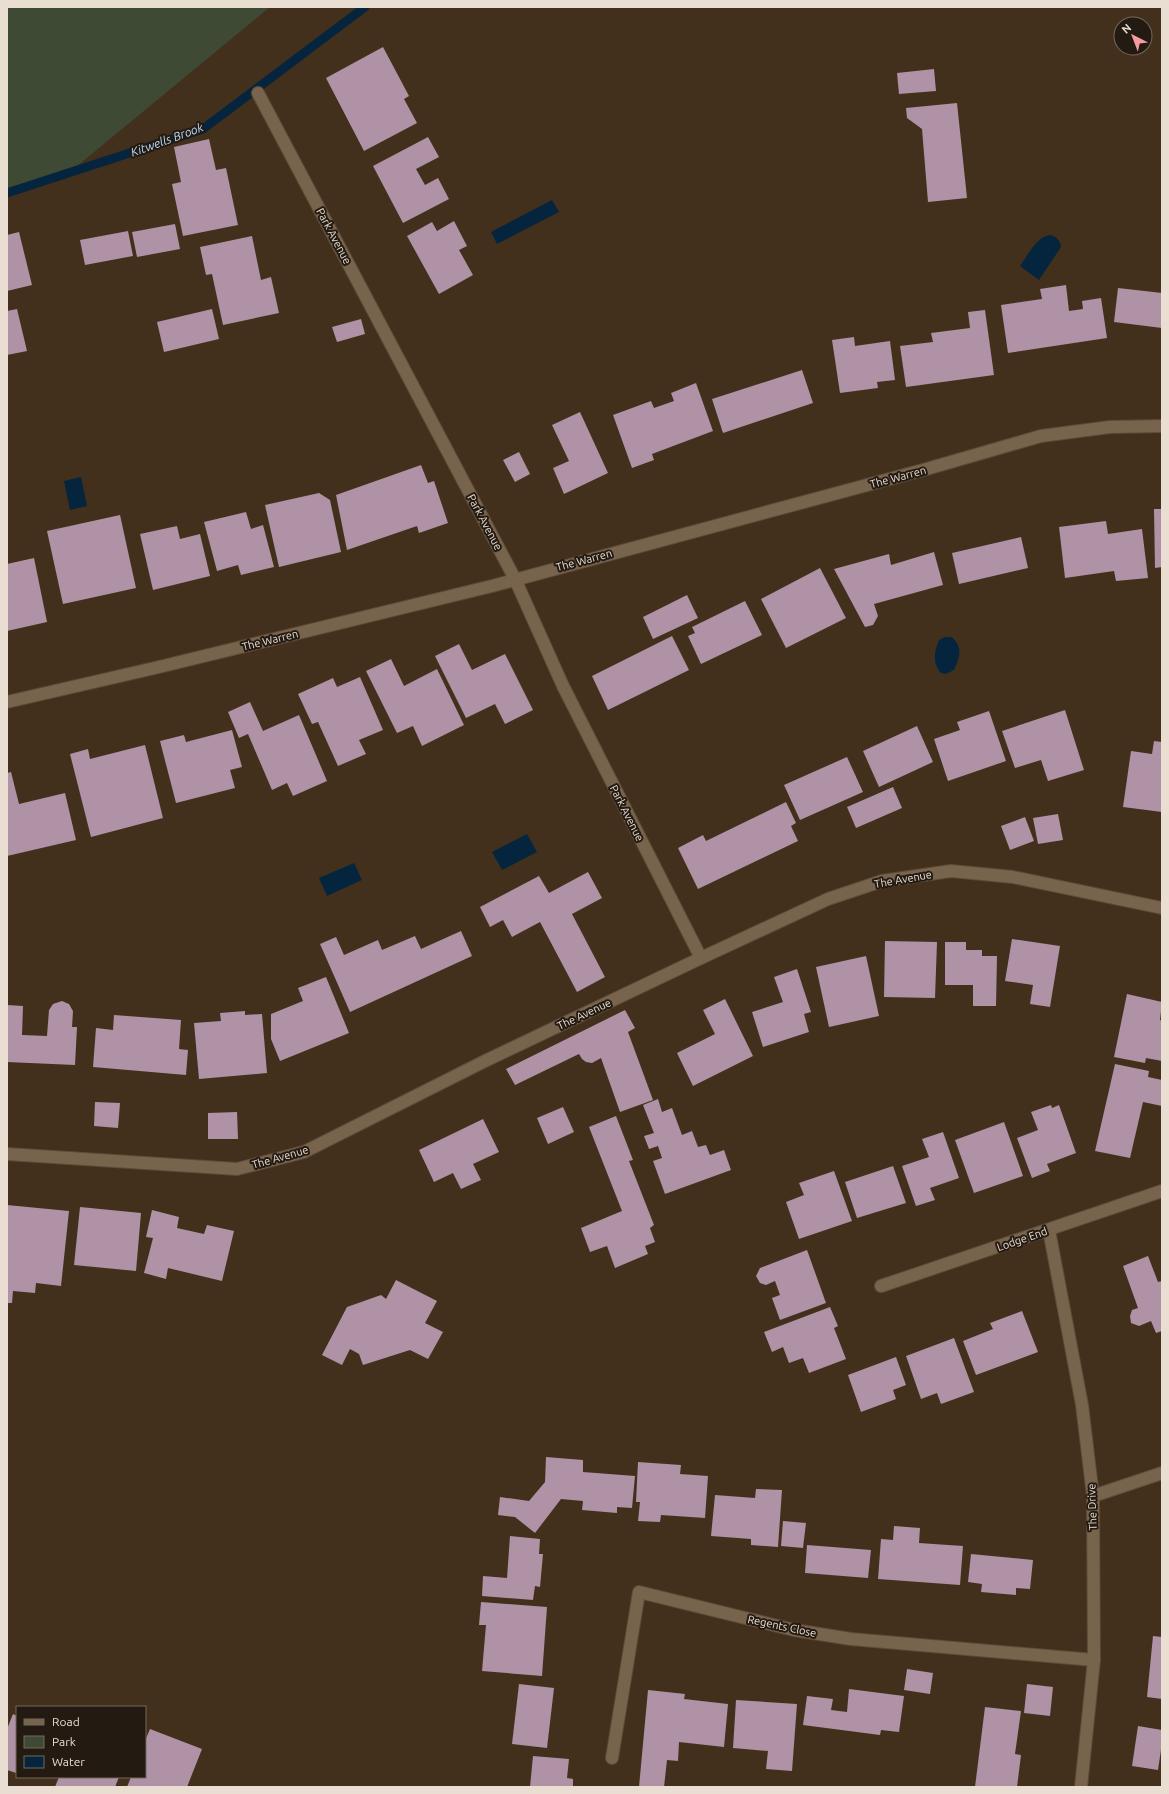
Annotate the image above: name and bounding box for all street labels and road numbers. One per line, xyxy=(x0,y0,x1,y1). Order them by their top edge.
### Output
street label: Park Avenue xyxy=(314,206,354,266)
street label: The Warren xyxy=(869,464,927,490)
street label: Park Avenue xyxy=(465,492,505,552)
street label: The Warren xyxy=(555,547,613,573)
street label: The Warren xyxy=(241,627,299,653)
street label: Park Avenue xyxy=(608,783,646,843)
street label: The Avenue xyxy=(873,868,933,890)
street label: The Avenue xyxy=(555,996,613,1032)
street label: The Avenue xyxy=(250,1143,310,1171)
street label: Lodge End xyxy=(995,1225,1049,1253)
street label: The Drive xyxy=(1085,1483,1099,1531)
street label: Regents Close xyxy=(746,1613,818,1639)

